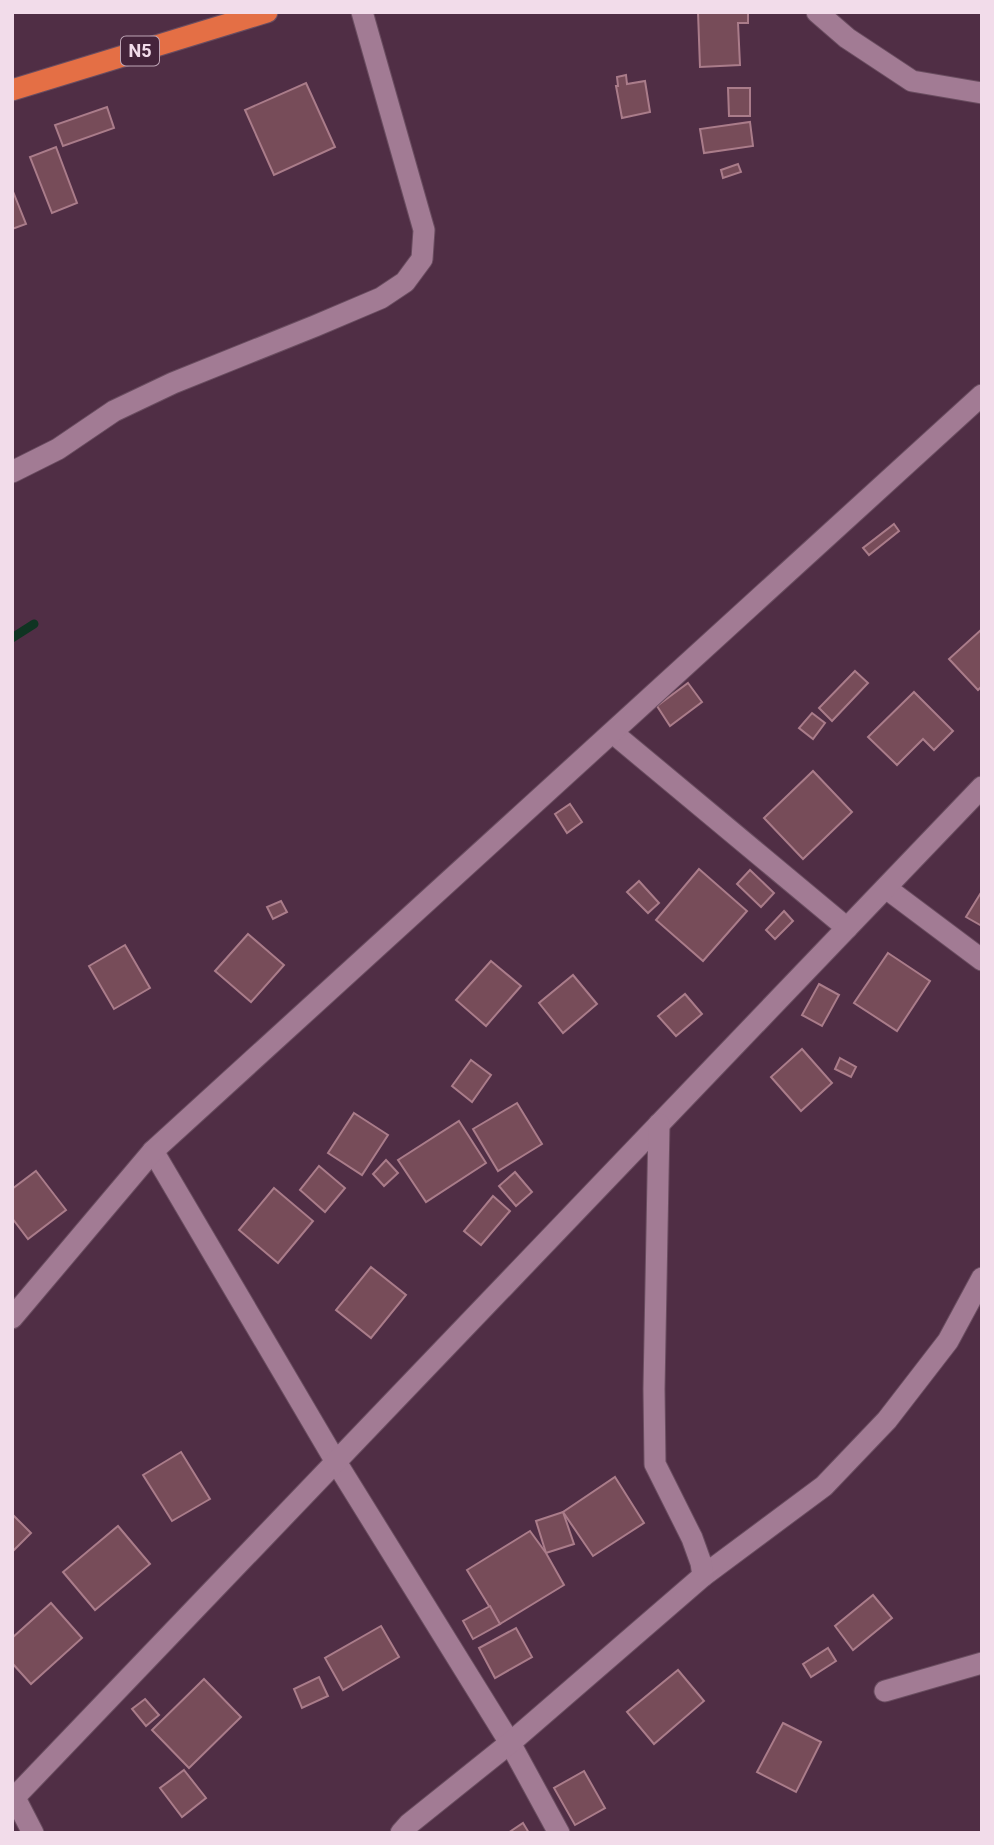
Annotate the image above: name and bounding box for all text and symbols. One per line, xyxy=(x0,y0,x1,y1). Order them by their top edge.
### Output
road number: N5 xyxy=(121,36,159,66)

